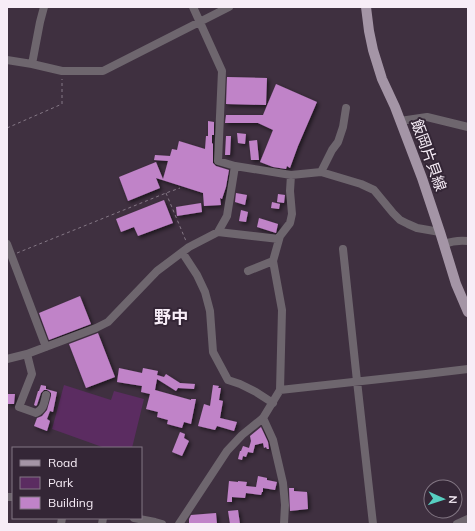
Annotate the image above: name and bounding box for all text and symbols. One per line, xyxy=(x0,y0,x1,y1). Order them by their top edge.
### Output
street label: 飯岡片貝線 xyxy=(407,117,451,193)
district label: 野中 xyxy=(154,306,188,327)
legend xyxy=(12,447,142,519)
text: Road xyxy=(48,455,77,470)
text: Park xyxy=(48,475,74,490)
north arrow xyxy=(423,479,463,519)
text: Building xyxy=(48,495,93,510)
text: N xyxy=(446,495,460,504)

